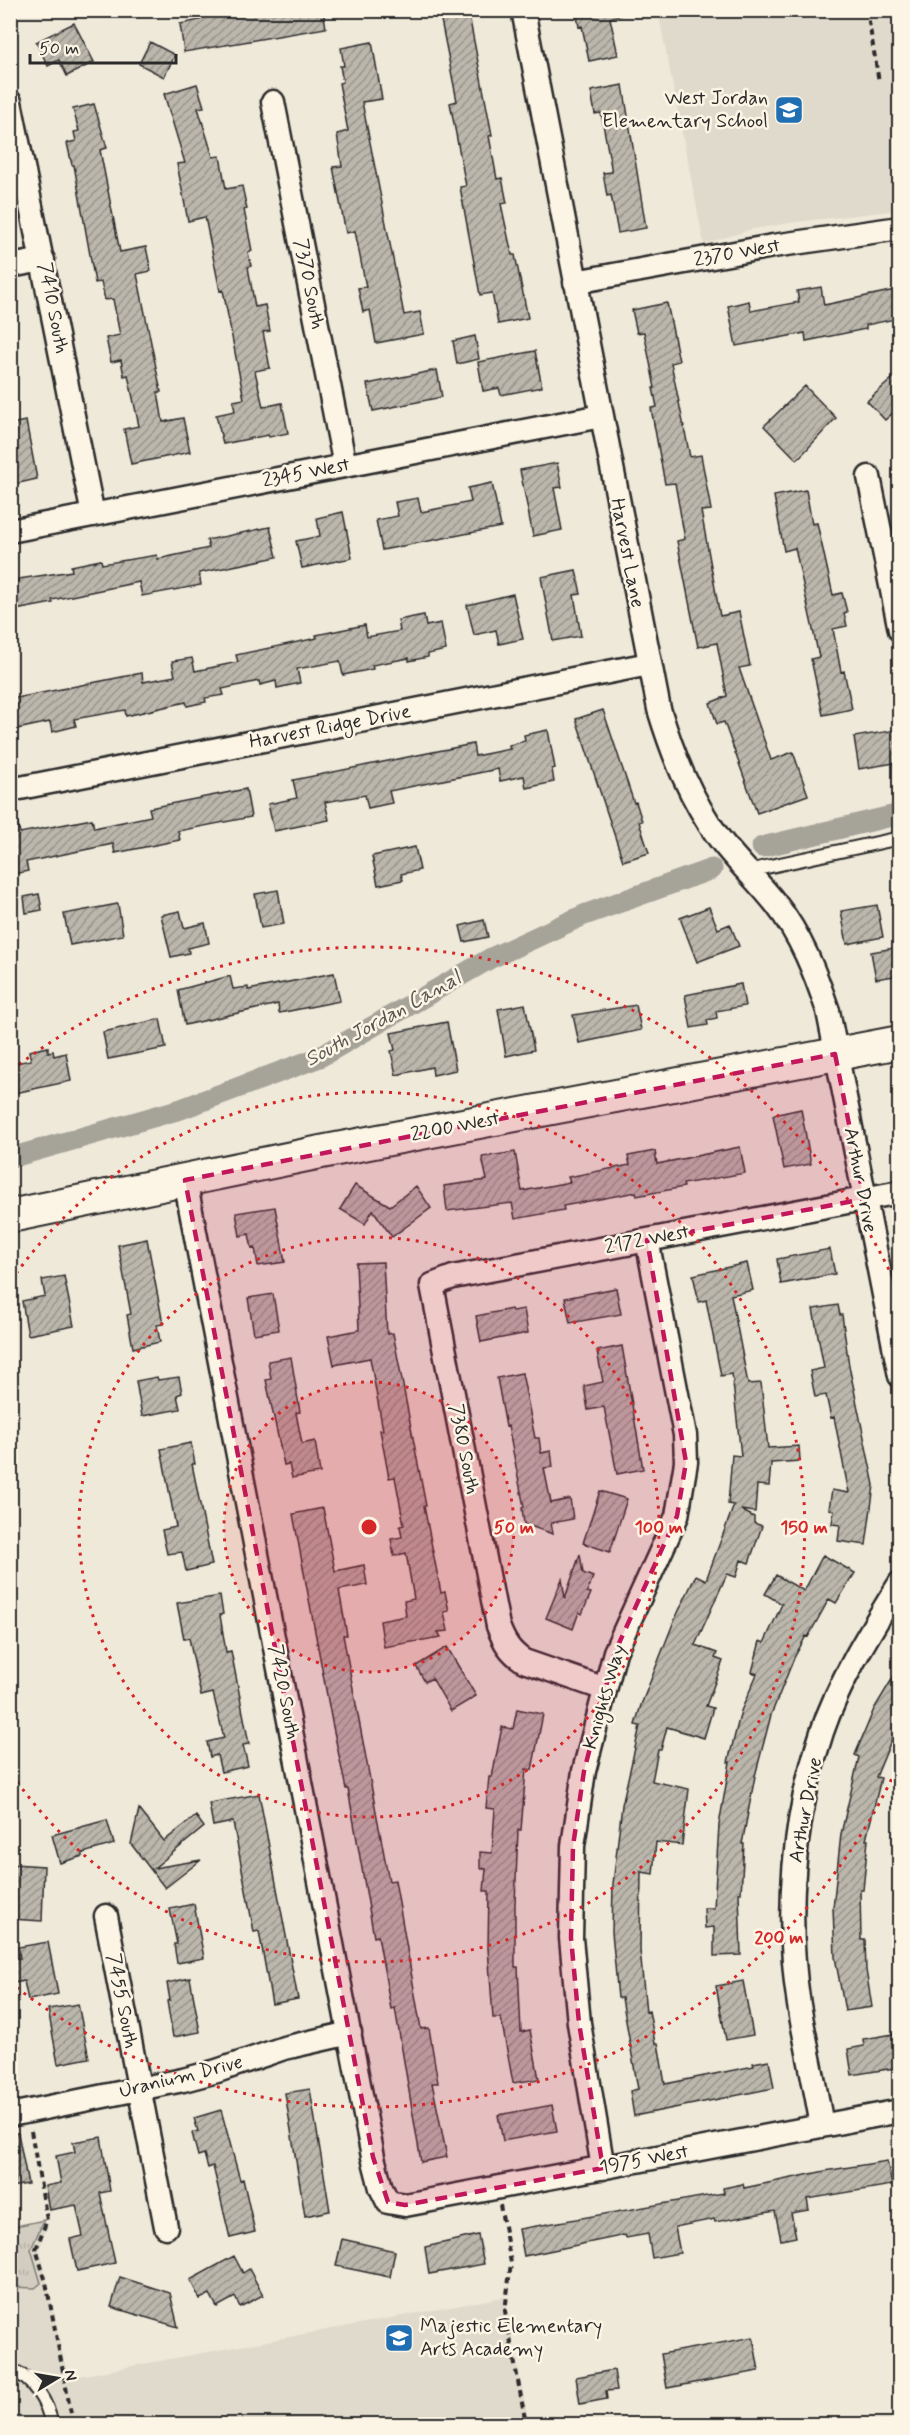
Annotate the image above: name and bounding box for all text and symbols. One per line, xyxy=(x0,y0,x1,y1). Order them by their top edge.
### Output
scale bar xyxy=(30,27,176,65)
text: 50 m xyxy=(39,37,79,61)
place label: West Jordan Elementary School xyxy=(602,85,768,135)
school or university icon: West Jordan Elementary School xyxy=(773,94,805,126)
street label: 2370 West xyxy=(692,232,782,274)
street label: 7370 South xyxy=(287,236,331,332)
street label: 7410 South xyxy=(31,260,75,356)
street label: 2345 West xyxy=(260,451,352,495)
street label: Harvest Lane xyxy=(603,496,651,610)
street label: Harvest Ridge Drive xyxy=(247,698,413,757)
water label: South Jordan Canal xyxy=(300,964,468,1074)
street label: 2200 West xyxy=(408,1105,502,1149)
street label: Arthur Drive xyxy=(837,1125,883,1235)
street label: 2172 West xyxy=(602,1219,692,1261)
street label: 7380 South xyxy=(442,1402,486,1496)
text: 50 m xyxy=(494,1516,534,1540)
text: 100 m xyxy=(635,1516,683,1540)
text: 150 m xyxy=(780,1516,828,1540)
centre of rings xyxy=(359,1517,379,1537)
street label: Knights Way xyxy=(577,1641,634,1753)
street label: 7420 South xyxy=(262,1642,306,1742)
street label: Arthur Drive xyxy=(783,1755,829,1865)
text: 200 m xyxy=(754,1926,804,1950)
street label: 7455 South xyxy=(100,1951,144,2051)
street label: Uranium Drive xyxy=(116,2049,246,2105)
street label: 1975 West xyxy=(597,2138,691,2182)
place label: Majestic Elementary Arts Academy xyxy=(420,2313,602,2363)
school or university icon: Majestic Elementary Arts Academy xyxy=(383,2322,415,2354)
north arrow xyxy=(27,2348,87,2408)
text: N xyxy=(59,2368,82,2383)

